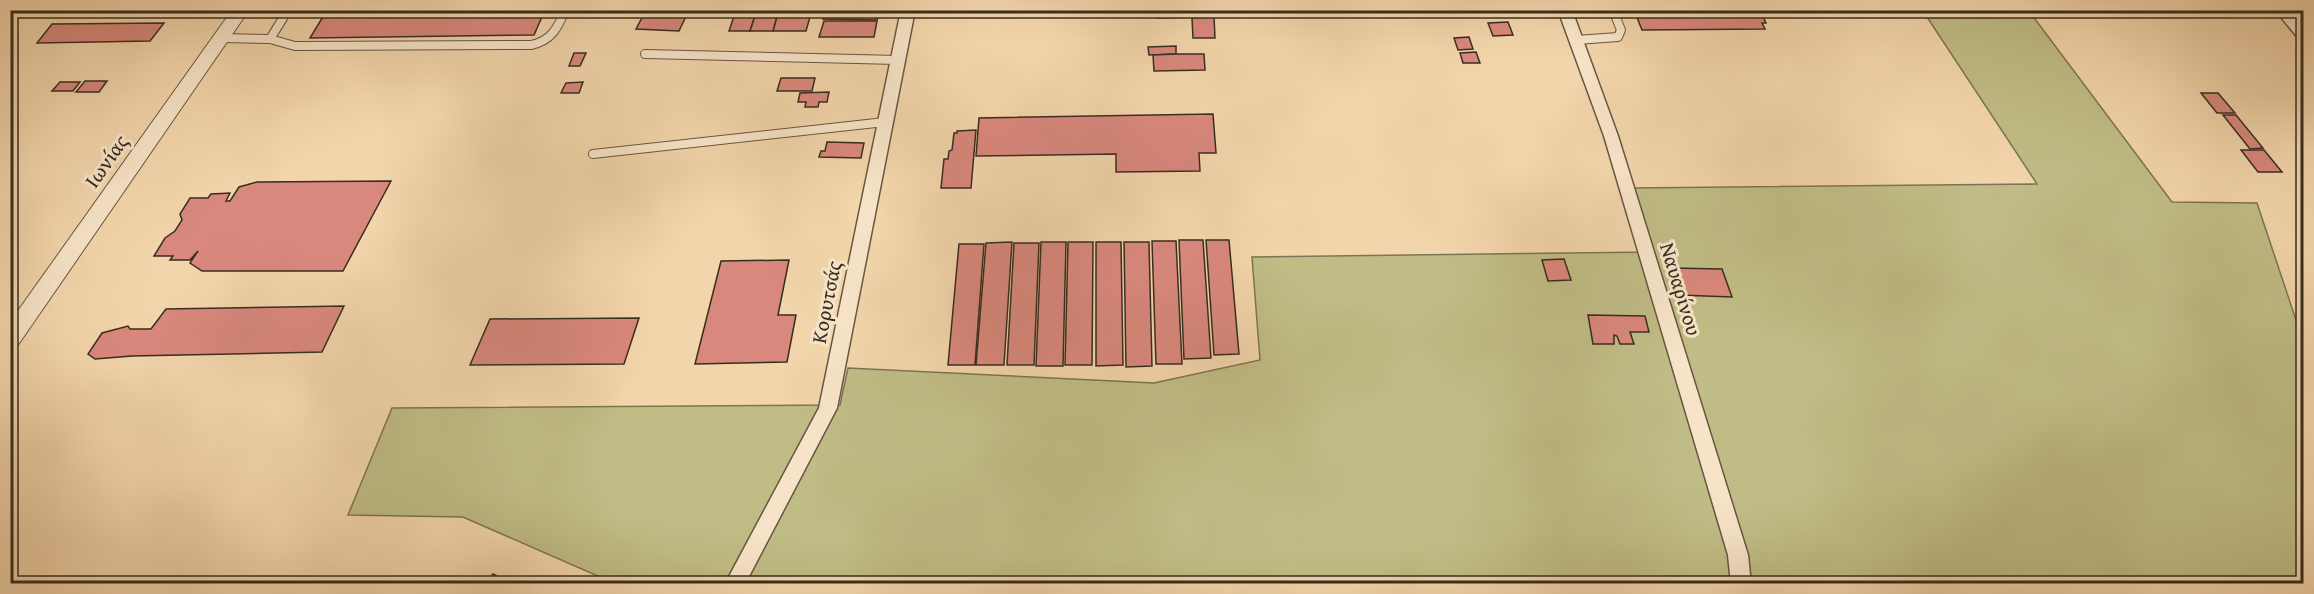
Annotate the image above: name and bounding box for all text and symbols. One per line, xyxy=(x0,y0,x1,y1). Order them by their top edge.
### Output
street label: Ιωνίας xyxy=(76,128,136,194)
street label: Ναυαρίνου xyxy=(1652,239,1710,339)
street label: Κορυτσάς xyxy=(803,258,849,346)

